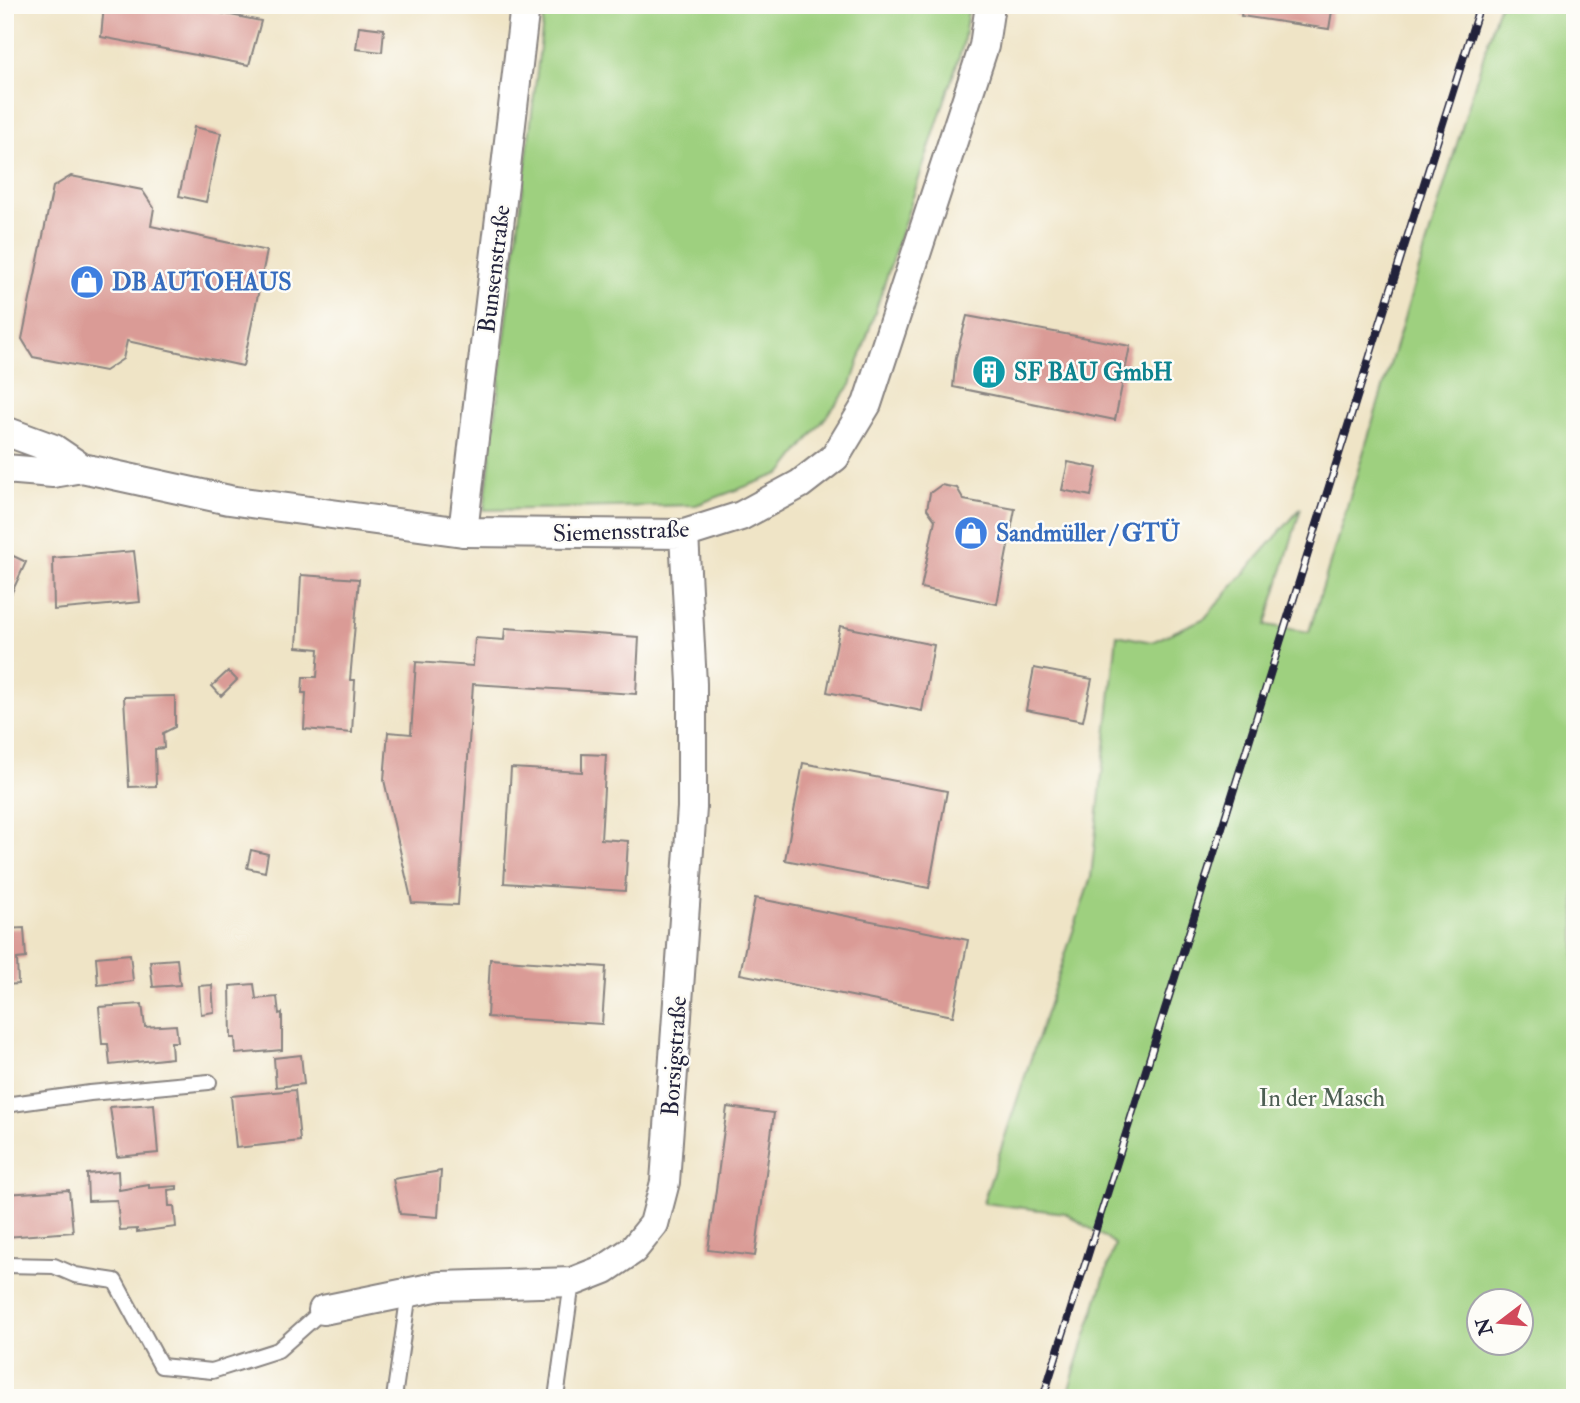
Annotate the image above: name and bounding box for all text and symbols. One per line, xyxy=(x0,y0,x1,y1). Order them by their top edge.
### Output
street label: Bunsenstraße xyxy=(471,203,518,335)
shop icon: DB AUTOHAUS xyxy=(68,263,106,301)
place label: DB AUTOHAUS xyxy=(112,267,292,298)
building icon: SF BAU GmbH xyxy=(970,353,1008,391)
place label: SF BAU GmbH xyxy=(1014,357,1173,388)
street label: Siemensstraße xyxy=(552,514,690,549)
shop icon: Sandmüller / GTÜ xyxy=(952,514,990,552)
place label: Sandmüller / GTÜ xyxy=(996,518,1181,549)
street label: Borsigstraße xyxy=(655,995,694,1117)
park label: In der Masch xyxy=(1259,1083,1386,1114)
north arrow xyxy=(1464,1288,1534,1358)
text: N xyxy=(1470,1314,1499,1339)

